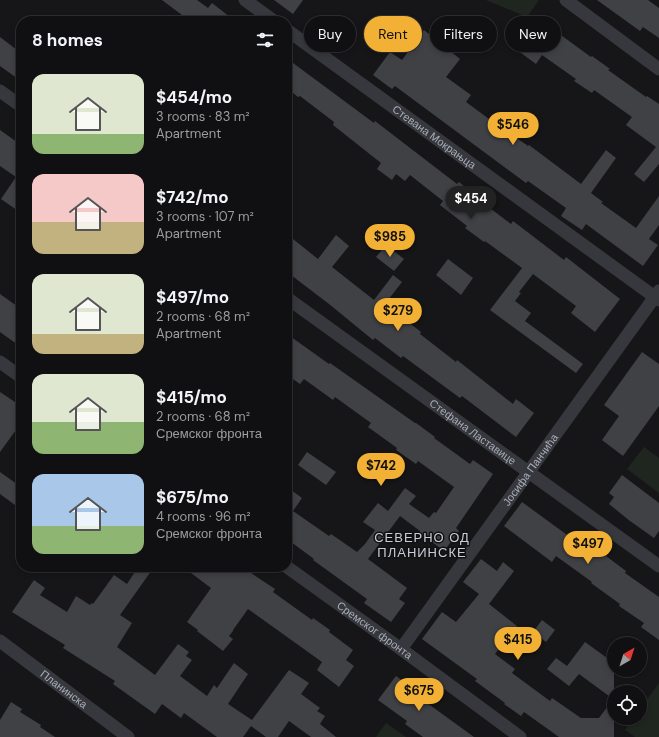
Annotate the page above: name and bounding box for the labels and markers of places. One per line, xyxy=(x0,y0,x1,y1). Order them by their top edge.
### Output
pin: $546 xyxy=(489,112,537,146)
pin: $454 xyxy=(447,186,495,220)
pin: $985 xyxy=(366,224,414,258)
pin: $279 xyxy=(374,298,422,332)
pin: $742 xyxy=(357,453,405,487)
pin: $497 xyxy=(564,531,612,565)
pin: $415 xyxy=(494,627,542,661)
pin: $675 xyxy=(395,678,443,712)

